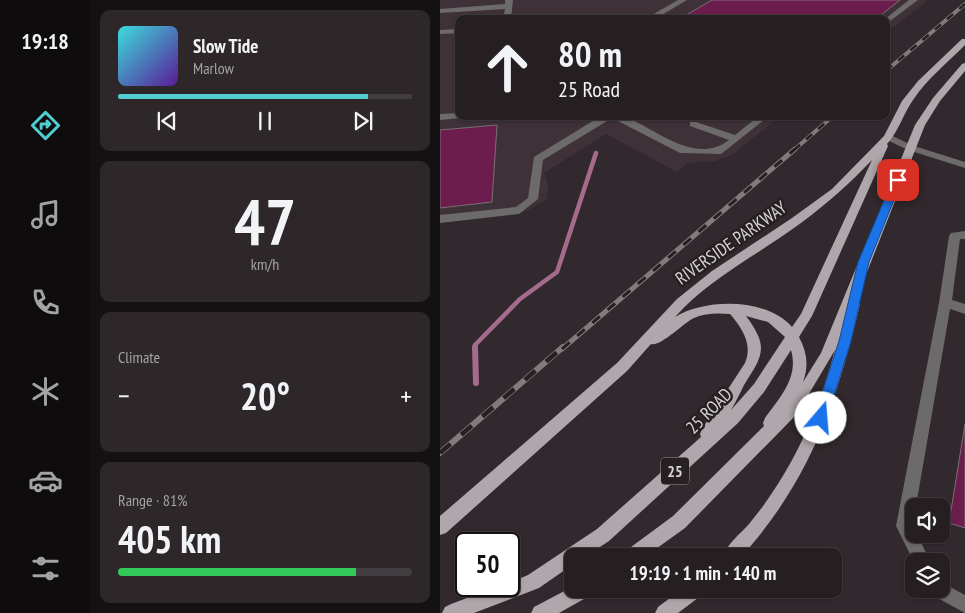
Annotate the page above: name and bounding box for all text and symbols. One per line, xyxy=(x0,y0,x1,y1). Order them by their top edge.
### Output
text: 19:18 xyxy=(21,27,69,55)
text: 80 m xyxy=(558,31,622,77)
text: Slow Tide xyxy=(193,34,258,58)
icon: ahead xyxy=(475,35,540,100)
text: Marlow xyxy=(193,58,234,78)
text: 25 Road xyxy=(558,75,620,103)
icon: previous xyxy=(153,107,181,135)
icon: pause xyxy=(251,107,279,135)
icon: next xyxy=(349,107,377,135)
icon: directions xyxy=(28,108,63,143)
pin xyxy=(877,159,919,201)
icon: arrive xyxy=(884,166,912,194)
text: 47 xyxy=(234,179,296,263)
street label: RIVERSIDE PARKWAY xyxy=(671,195,792,290)
icon: music xyxy=(28,197,63,232)
text: km/h xyxy=(251,254,279,274)
icon: phone xyxy=(28,285,63,320)
text: Climate xyxy=(118,347,160,367)
text: 20° xyxy=(240,371,290,420)
icon: climate xyxy=(28,374,63,409)
text: − xyxy=(118,377,130,414)
text: + xyxy=(400,377,412,414)
street label: 25 ROAD xyxy=(681,383,736,438)
position arrow xyxy=(794,391,846,443)
road number: 25 xyxy=(661,458,689,484)
icon: car xyxy=(28,463,63,498)
text: Range · 81% xyxy=(118,490,187,510)
map controls xyxy=(905,498,950,598)
button: sound xyxy=(905,498,950,543)
text: 405 km xyxy=(118,514,221,563)
speed limit sign: 50 xyxy=(455,532,520,597)
icon: filters xyxy=(28,551,63,586)
button: layers xyxy=(905,553,950,598)
text: 19:19 · 1 min · 140 m xyxy=(630,561,776,585)

